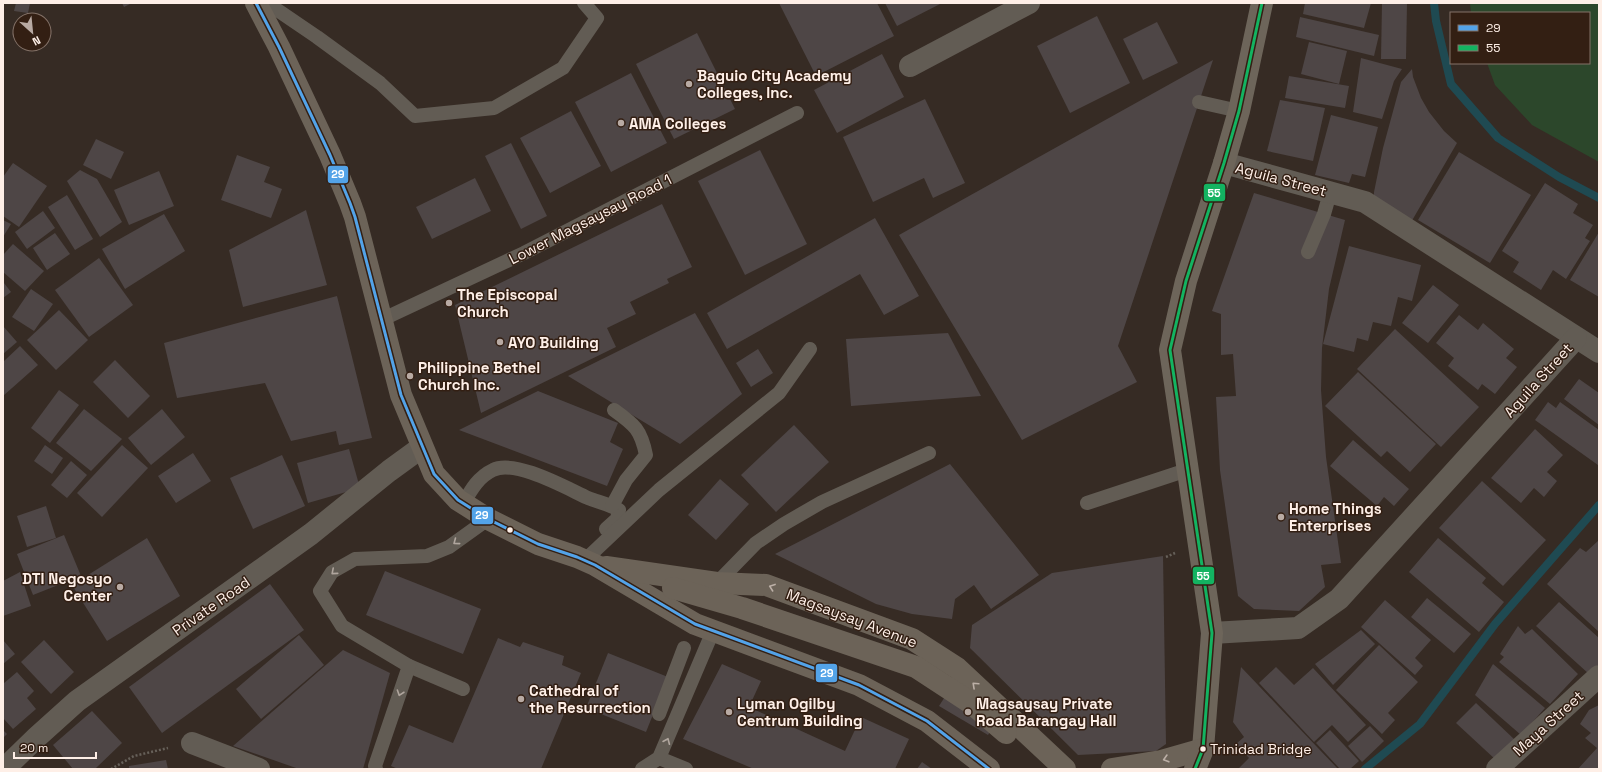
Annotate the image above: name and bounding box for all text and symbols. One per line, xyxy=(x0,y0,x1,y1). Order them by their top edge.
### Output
north arrow xyxy=(12,12,52,52)
legend xyxy=(1450,12,1590,64)
text: 29 xyxy=(1486,20,1501,36)
text: N xyxy=(30,33,43,49)
text: 55 xyxy=(1486,40,1500,56)
place label: Baguio City Academy Colleges, Inc. xyxy=(697,66,852,102)
marker: Baguio City Academy Colleges, Inc. xyxy=(684,79,694,89)
place label: AMA Colleges xyxy=(629,114,727,133)
marker: AMA Colleges xyxy=(616,118,626,128)
street label: Aguila Street xyxy=(1233,158,1329,200)
line badge: 29 xyxy=(327,165,349,184)
text: 29 xyxy=(331,167,345,181)
street label: Lower Magsaysay Road 1 xyxy=(505,170,675,268)
line badge: 55 xyxy=(1203,183,1226,202)
text: 55 xyxy=(1207,186,1221,200)
place label: The Episcopal Church xyxy=(457,285,557,321)
marker: The Episcopal Church xyxy=(444,298,454,308)
place label: AYO Building xyxy=(508,333,599,352)
marker: AYO Building xyxy=(495,337,505,347)
street label: Aguila Street xyxy=(1500,339,1577,421)
place label: Philippine Bethel Church Inc. xyxy=(418,358,540,394)
marker: Philippine Bethel Church Inc. xyxy=(405,371,415,381)
place label: Home Things Enterprises xyxy=(1289,499,1382,535)
line badge: 29 xyxy=(471,506,494,525)
text: 29 xyxy=(475,508,489,522)
marker: Home Things Enterprises xyxy=(1276,512,1286,522)
unlabelled marker xyxy=(505,525,515,535)
one-way arrow xyxy=(453,537,460,545)
line badge: 55 xyxy=(1192,566,1215,585)
one-way arrow xyxy=(331,568,339,575)
place label: DTI Negosyo Center xyxy=(22,569,112,605)
text: 55 xyxy=(1196,569,1210,583)
street label: Private Road xyxy=(168,572,254,640)
marker: DTI Negosyo Center xyxy=(115,582,125,592)
one-way arrow xyxy=(768,584,775,592)
street label: Magsaysay Avenue xyxy=(784,584,920,652)
line badge: 29 xyxy=(815,663,838,683)
text: 29 xyxy=(820,666,834,680)
place label: Cathedral of the Resurrection xyxy=(529,681,651,717)
one-way arrow xyxy=(973,683,980,690)
street label: Maya Street xyxy=(1509,686,1587,760)
one-way arrow xyxy=(396,690,404,697)
marker: Cathedral of the Resurrection xyxy=(516,694,526,704)
place label: Lyman Ogilby Centrum Building xyxy=(737,694,863,730)
place label: Magsaysay Private Road Barangay Hall xyxy=(976,694,1116,730)
marker: Lyman Ogilby Centrum Building xyxy=(724,707,734,717)
marker: Magsaysay Private Road Barangay Hall xyxy=(963,707,973,717)
scale bar xyxy=(14,734,96,760)
one-way arrow xyxy=(662,738,670,745)
text: 20 m xyxy=(20,740,48,756)
place label: Trinidad Bridge xyxy=(1210,740,1312,758)
marker: Trinidad Bridge xyxy=(1198,744,1208,754)
one-way arrow xyxy=(1163,755,1169,763)

